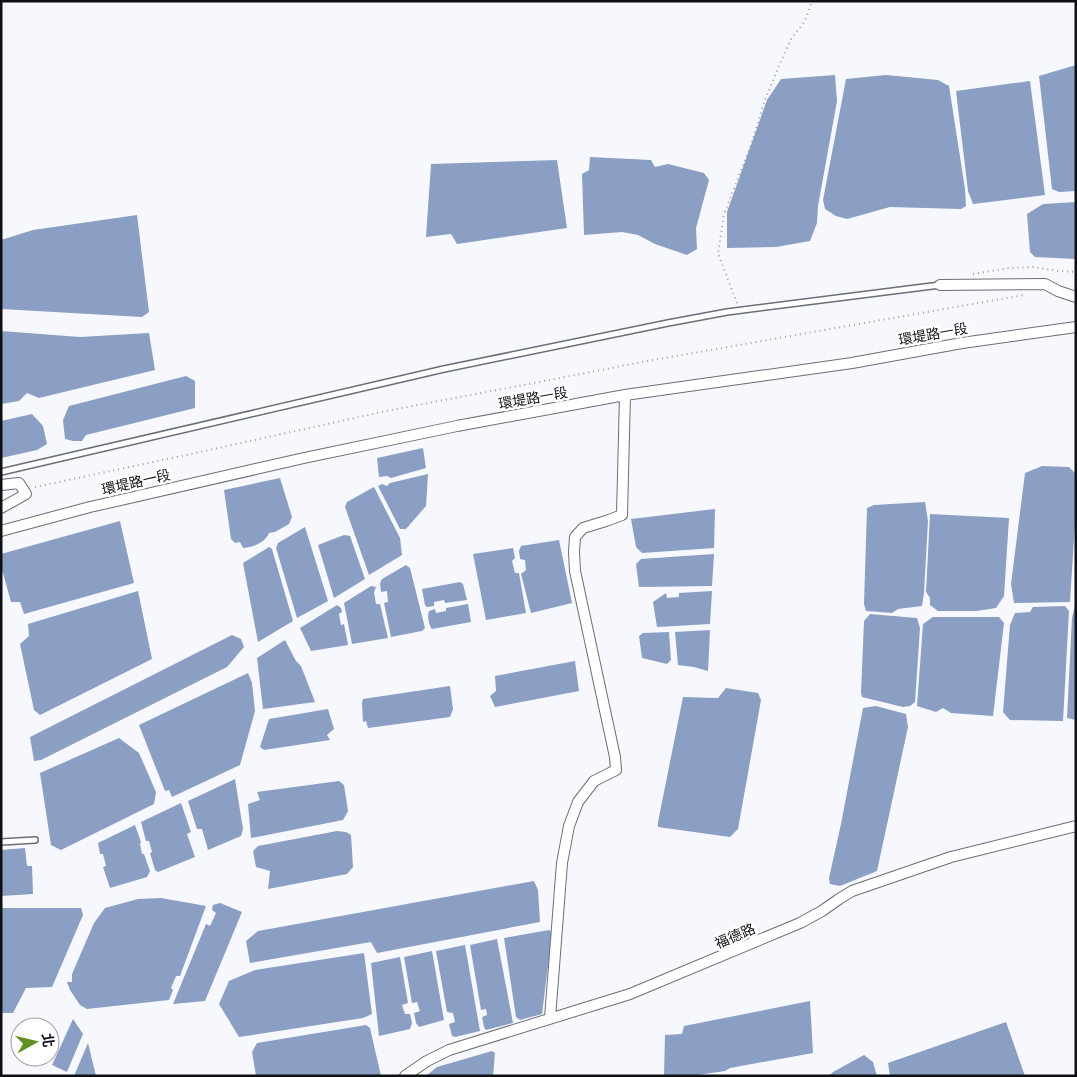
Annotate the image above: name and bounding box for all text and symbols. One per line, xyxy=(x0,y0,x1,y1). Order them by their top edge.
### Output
street label: 環堤路一段 xyxy=(897,318,969,350)
street label: 環堤路一段 xyxy=(497,382,569,414)
street label: 環堤路一段 xyxy=(100,464,172,500)
street label: 福德路 xyxy=(712,919,758,953)
north arrow xyxy=(10,1017,60,1067)
text: 北 xyxy=(37,1032,59,1049)

